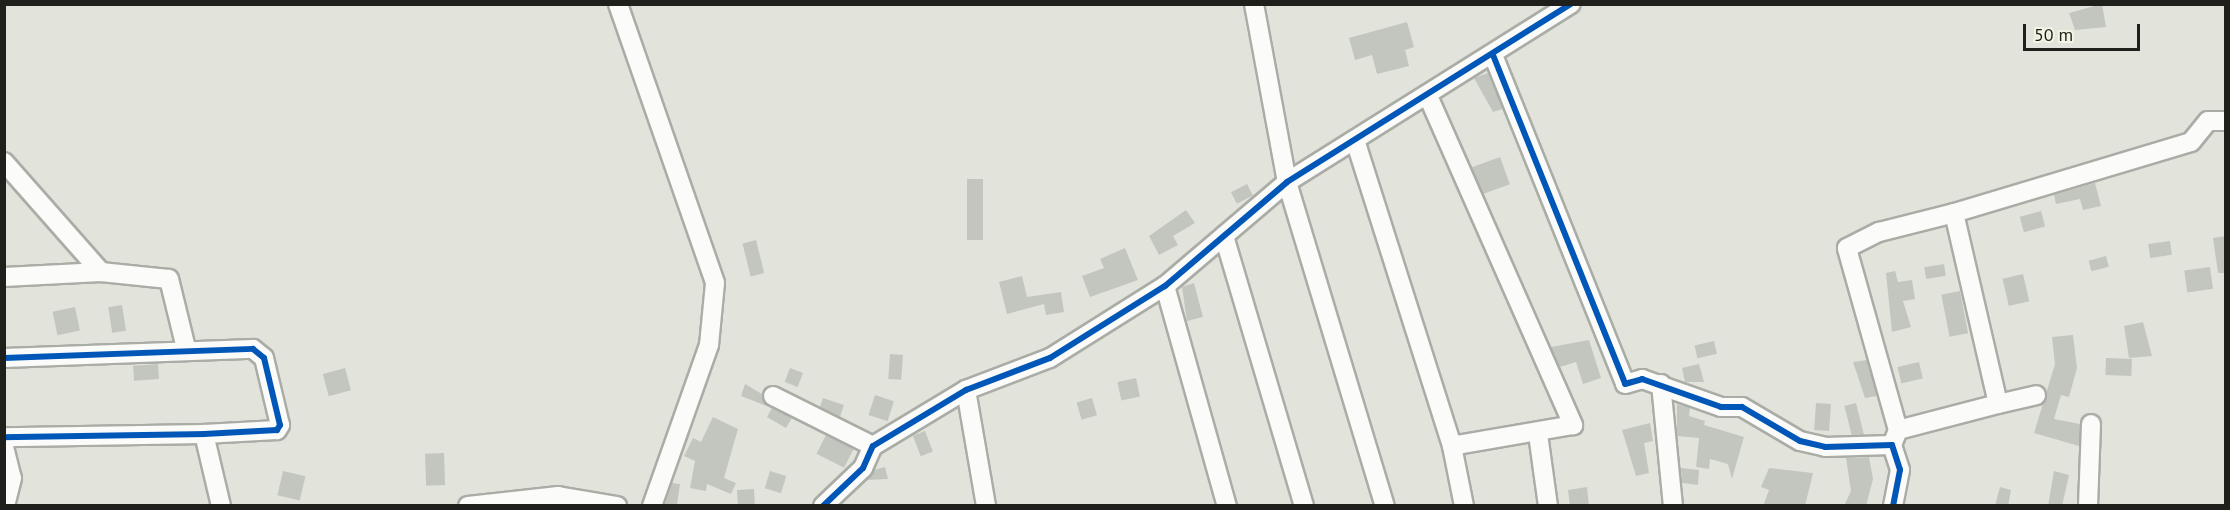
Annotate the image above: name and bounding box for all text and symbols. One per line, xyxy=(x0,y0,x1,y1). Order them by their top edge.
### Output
scale bar xyxy=(2026,12,2143,50)
text: 50 m xyxy=(2034,23,2073,46)

